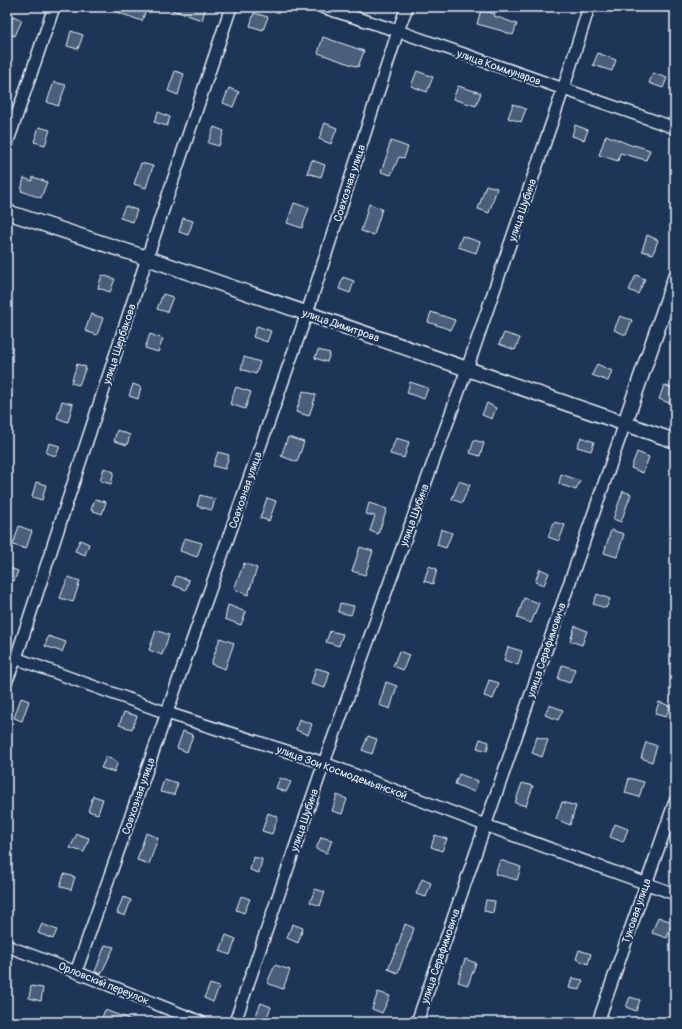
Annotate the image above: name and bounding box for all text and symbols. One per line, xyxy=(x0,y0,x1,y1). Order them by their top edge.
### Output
street label: улица Коммунаров xyxy=(454,47,543,88)
street label: Совхозная улица xyxy=(331,143,368,223)
street label: улица Шубина xyxy=(505,177,539,244)
street label: улица Щербакова xyxy=(100,302,139,387)
street label: улица Димитрова xyxy=(300,306,381,345)
street label: Совхозная улица xyxy=(226,450,265,530)
street label: улица Шубина xyxy=(397,482,432,549)
street label: улица Серафимовича xyxy=(524,601,569,700)
street label: улица Зои Космодемьянской xyxy=(274,742,409,802)
street label: Совхозная улица xyxy=(119,756,158,836)
street label: улица Шубина xyxy=(287,787,321,854)
street label: Туковая улица xyxy=(619,877,654,945)
street label: улица Серафимовича xyxy=(418,907,463,1006)
street label: Орловский переулок xyxy=(56,959,151,1008)

